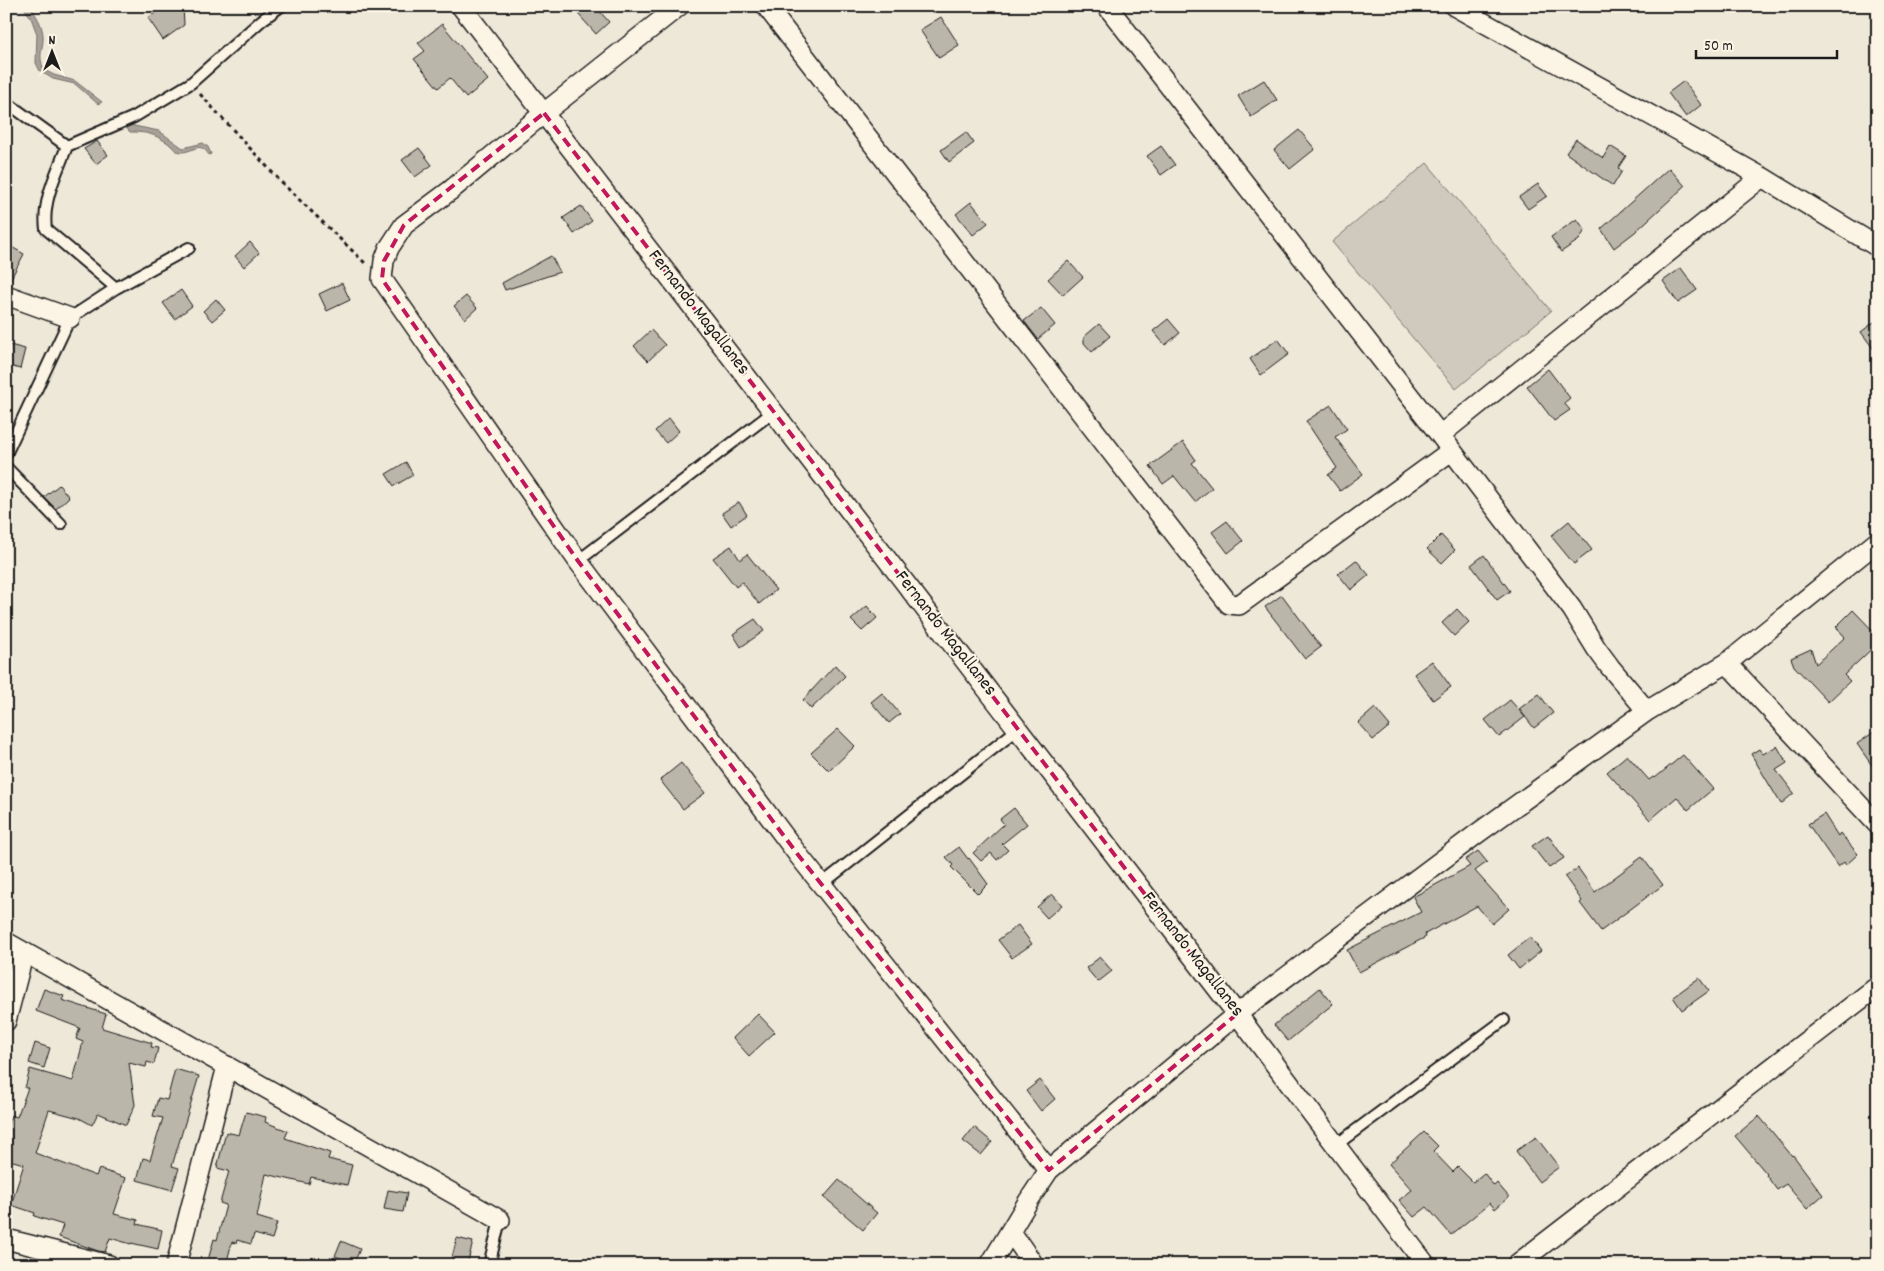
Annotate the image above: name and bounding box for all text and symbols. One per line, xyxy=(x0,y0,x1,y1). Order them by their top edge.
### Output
north arrow xyxy=(28,28,78,78)
scale bar xyxy=(1696,28,1838,60)
text: N xyxy=(49,31,56,51)
text: 50 m xyxy=(1704,36,1733,58)
street label: Fernando Magallanes xyxy=(640,245,756,381)
street label: Fernando Magallanes xyxy=(887,566,1003,702)
street label: Fernando Magallanes xyxy=(1134,887,1250,1023)

